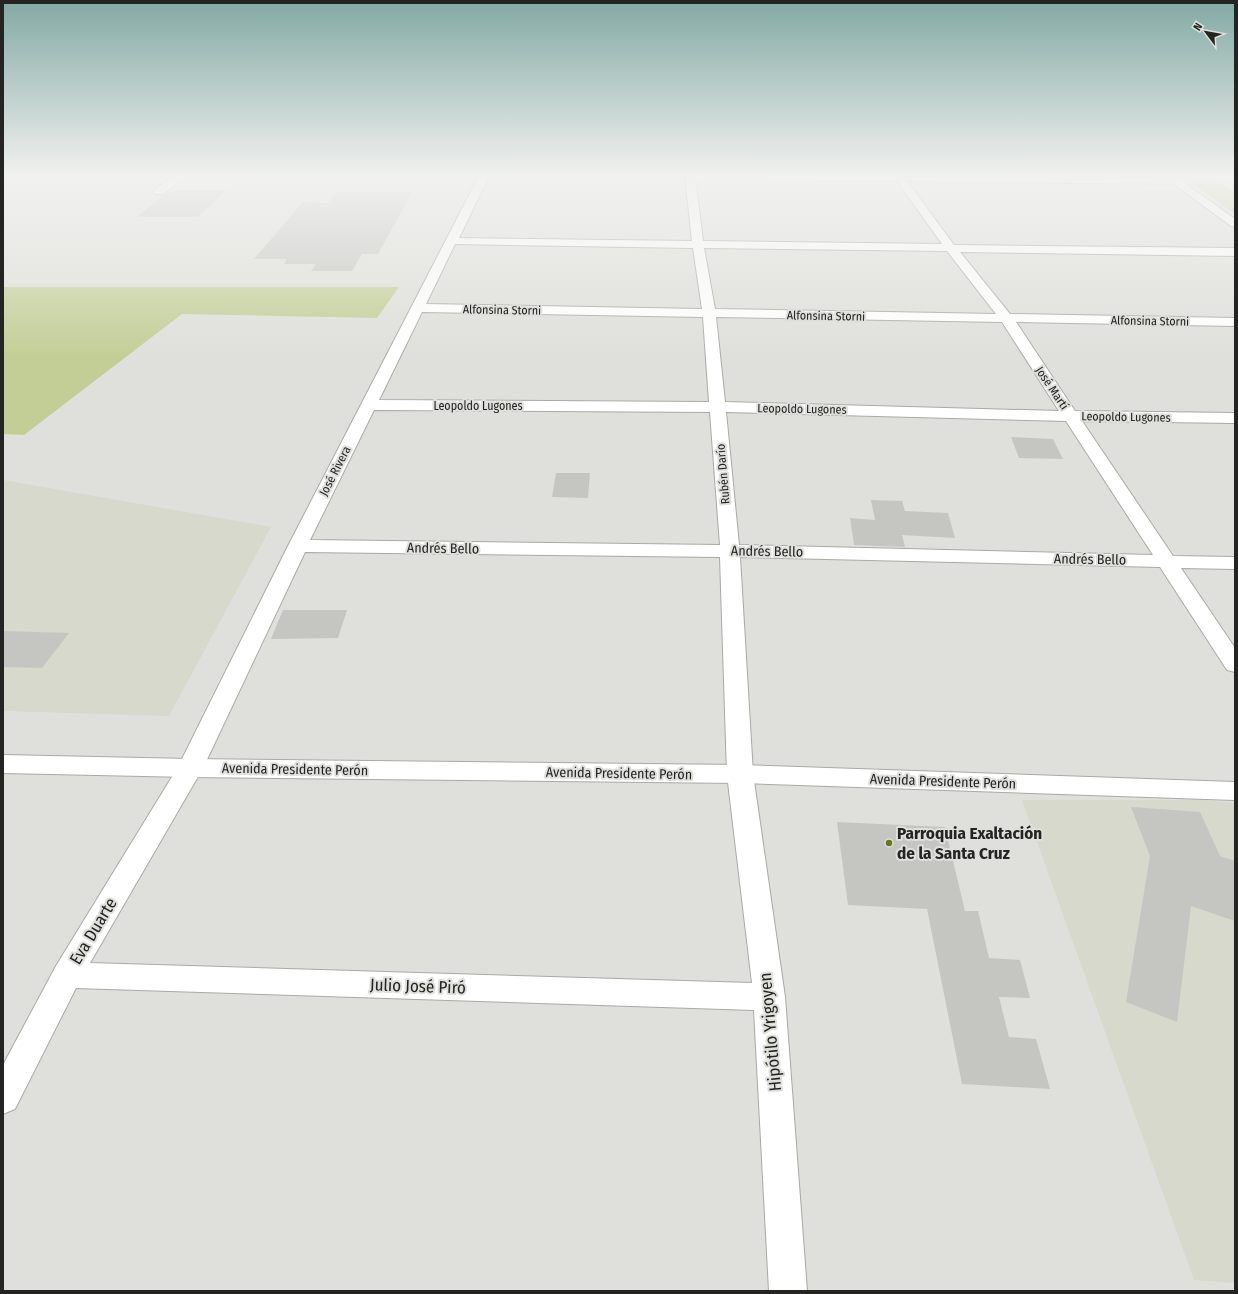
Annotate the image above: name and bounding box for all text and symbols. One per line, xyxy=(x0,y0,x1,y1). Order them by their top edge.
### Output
north arrow xyxy=(1186,12,1226,52)
text: N xyxy=(1191,21,1205,33)
street label: Alfonsina Storni xyxy=(463,302,541,318)
street label: Alfonsina Storni xyxy=(787,308,865,324)
street label: Alfonsina Storni xyxy=(1111,313,1189,329)
street label: José Martí xyxy=(1032,364,1072,412)
street label: Leopoldo Lugones xyxy=(433,399,523,413)
street label: Leopoldo Lugones xyxy=(757,401,847,417)
street label: Leopoldo Lugones xyxy=(1081,409,1171,425)
street label: Rubén Darío xyxy=(713,443,733,505)
street label: José Rivera xyxy=(317,444,354,498)
street label: Andrés Bello xyxy=(407,539,479,558)
street label: Andrés Bello xyxy=(731,542,803,561)
street label: Andrés Bello xyxy=(1054,550,1126,569)
street label: Avenida Presidente Perón xyxy=(222,760,368,779)
street label: Avenida Presidente Perón xyxy=(546,764,692,783)
street label: Avenida Presidente Perón xyxy=(870,770,1016,793)
place label: Parroquia Exaltación de la Santa Cruz xyxy=(897,823,1042,864)
marker: Parroquia Exaltación de la Santa Cruz xyxy=(884,838,894,848)
street label: Eva Duarte xyxy=(65,894,121,968)
street label: Hipótilo Yrigoyen xyxy=(755,972,786,1092)
street label: Julio José Piró xyxy=(370,974,466,999)

